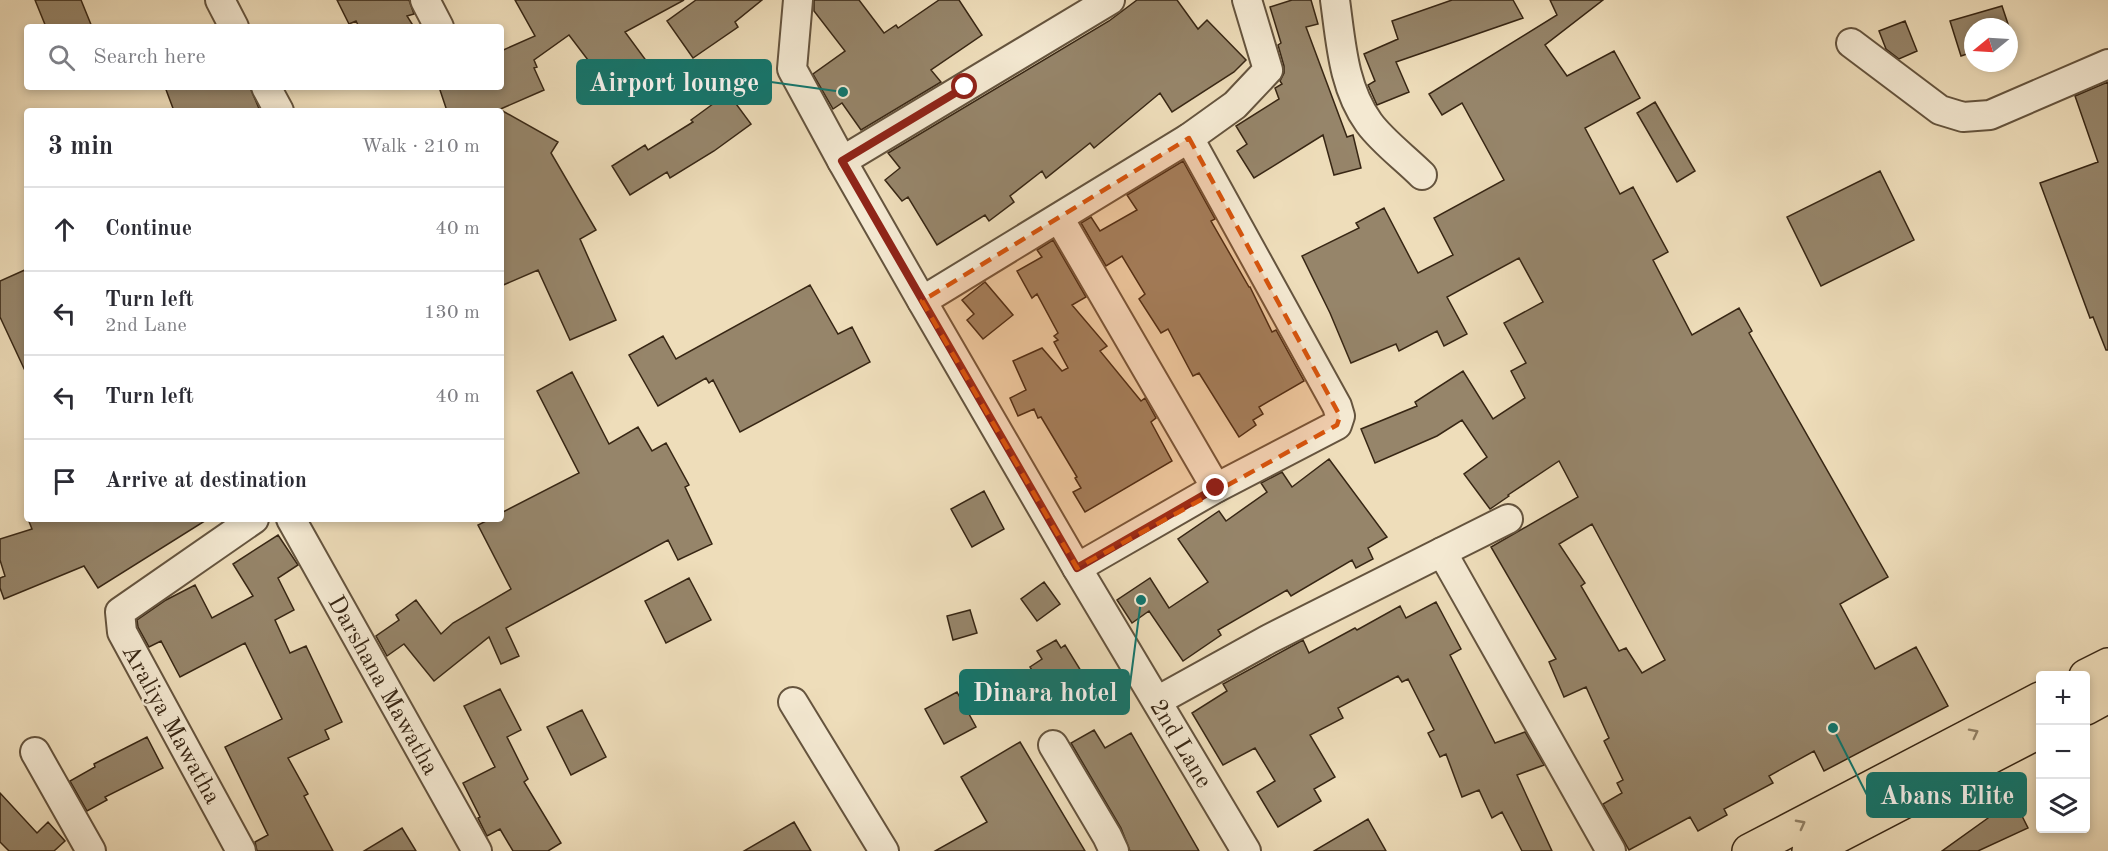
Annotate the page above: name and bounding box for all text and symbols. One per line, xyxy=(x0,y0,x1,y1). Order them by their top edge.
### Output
north arrow xyxy=(1964,18,2018,72)
search box xyxy=(24,24,504,90)
icon: search xyxy=(45,41,78,74)
text: Search here xyxy=(93,46,206,68)
callout: Airport lounge xyxy=(577,60,771,104)
text: Airport lounge xyxy=(589,71,759,97)
route start xyxy=(951,73,977,99)
text: 3 min xyxy=(48,134,113,160)
text: Walk · 210 m xyxy=(361,137,480,157)
icon: ahead xyxy=(48,213,81,246)
text: Continue xyxy=(105,218,192,240)
text: 40 m xyxy=(435,219,480,239)
text: Turn left xyxy=(105,289,194,311)
icon: left xyxy=(48,297,81,330)
text: 130 m xyxy=(424,303,480,323)
text: 2nd Lane xyxy=(105,316,187,336)
icon: left xyxy=(48,381,81,414)
text: Turn left xyxy=(105,386,194,408)
text: 40 m xyxy=(435,387,480,407)
icon: arrive xyxy=(48,465,81,498)
text: Arrive at destination xyxy=(105,470,307,492)
route end xyxy=(1202,474,1228,500)
street label: Darshana Mawatha xyxy=(322,592,442,780)
street label: Araliya Mawatha xyxy=(117,641,224,809)
callout: Dinara hotel xyxy=(960,670,1129,714)
map controls xyxy=(2036,671,2090,833)
button: + xyxy=(2036,671,2090,725)
text: Dinara hotel xyxy=(973,681,1117,707)
street label: 2nd Lane xyxy=(1144,696,1215,792)
button: − xyxy=(2036,725,2090,779)
one-way arrow xyxy=(1967,729,1978,740)
callout: Abans Elite xyxy=(1867,773,2026,817)
button: layers xyxy=(2036,779,2090,833)
text: Abans Elite xyxy=(1880,784,2014,810)
one-way arrow xyxy=(1795,820,1805,831)

